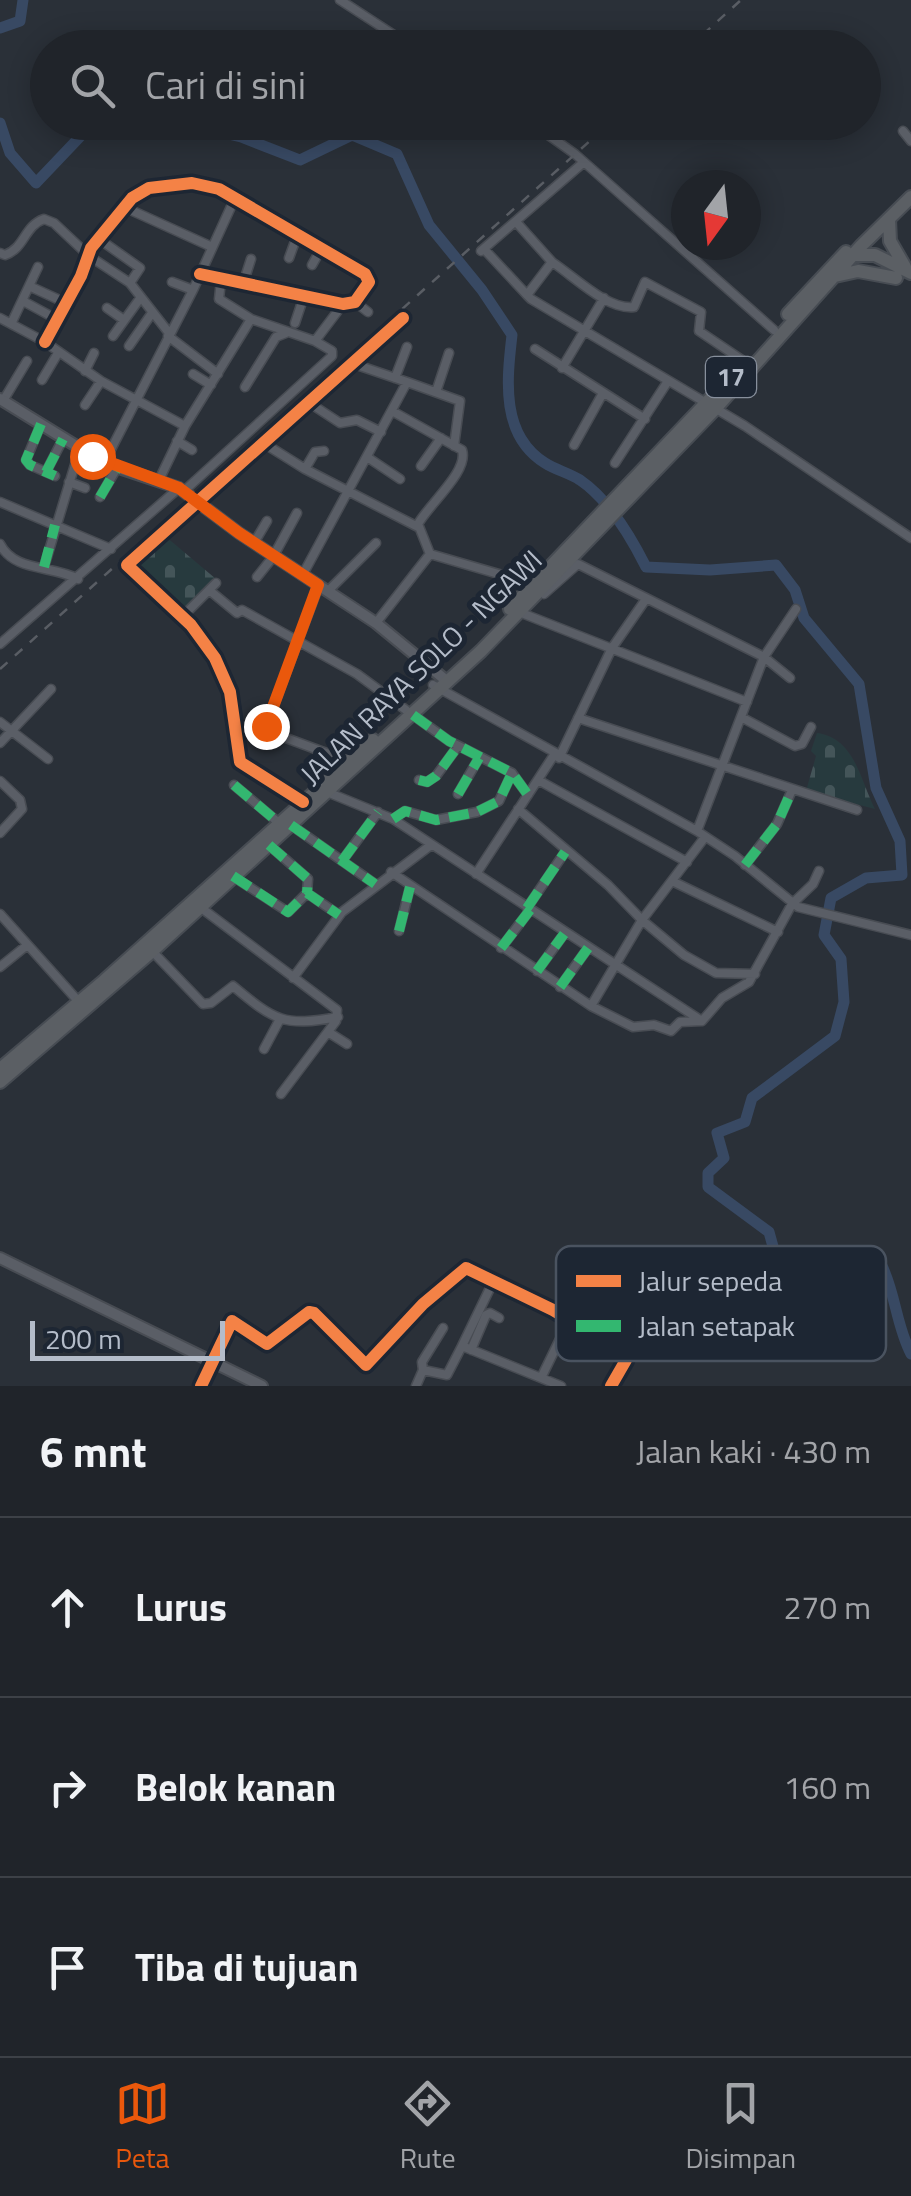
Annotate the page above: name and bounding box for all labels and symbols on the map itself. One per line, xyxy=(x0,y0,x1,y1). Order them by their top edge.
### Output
north arrow xyxy=(671,170,761,260)
road number: 17 xyxy=(706,357,756,397)
route start xyxy=(70,434,116,480)
street label: JALAN RAYA SOLO - NGAWI xyxy=(290,539,552,794)
route end xyxy=(244,704,290,750)
legend xyxy=(556,1246,886,1361)
text: Jalur sepeda xyxy=(638,1259,782,1302)
text: Jalan setapak xyxy=(638,1304,795,1347)
scale bar xyxy=(30,1316,225,1360)

